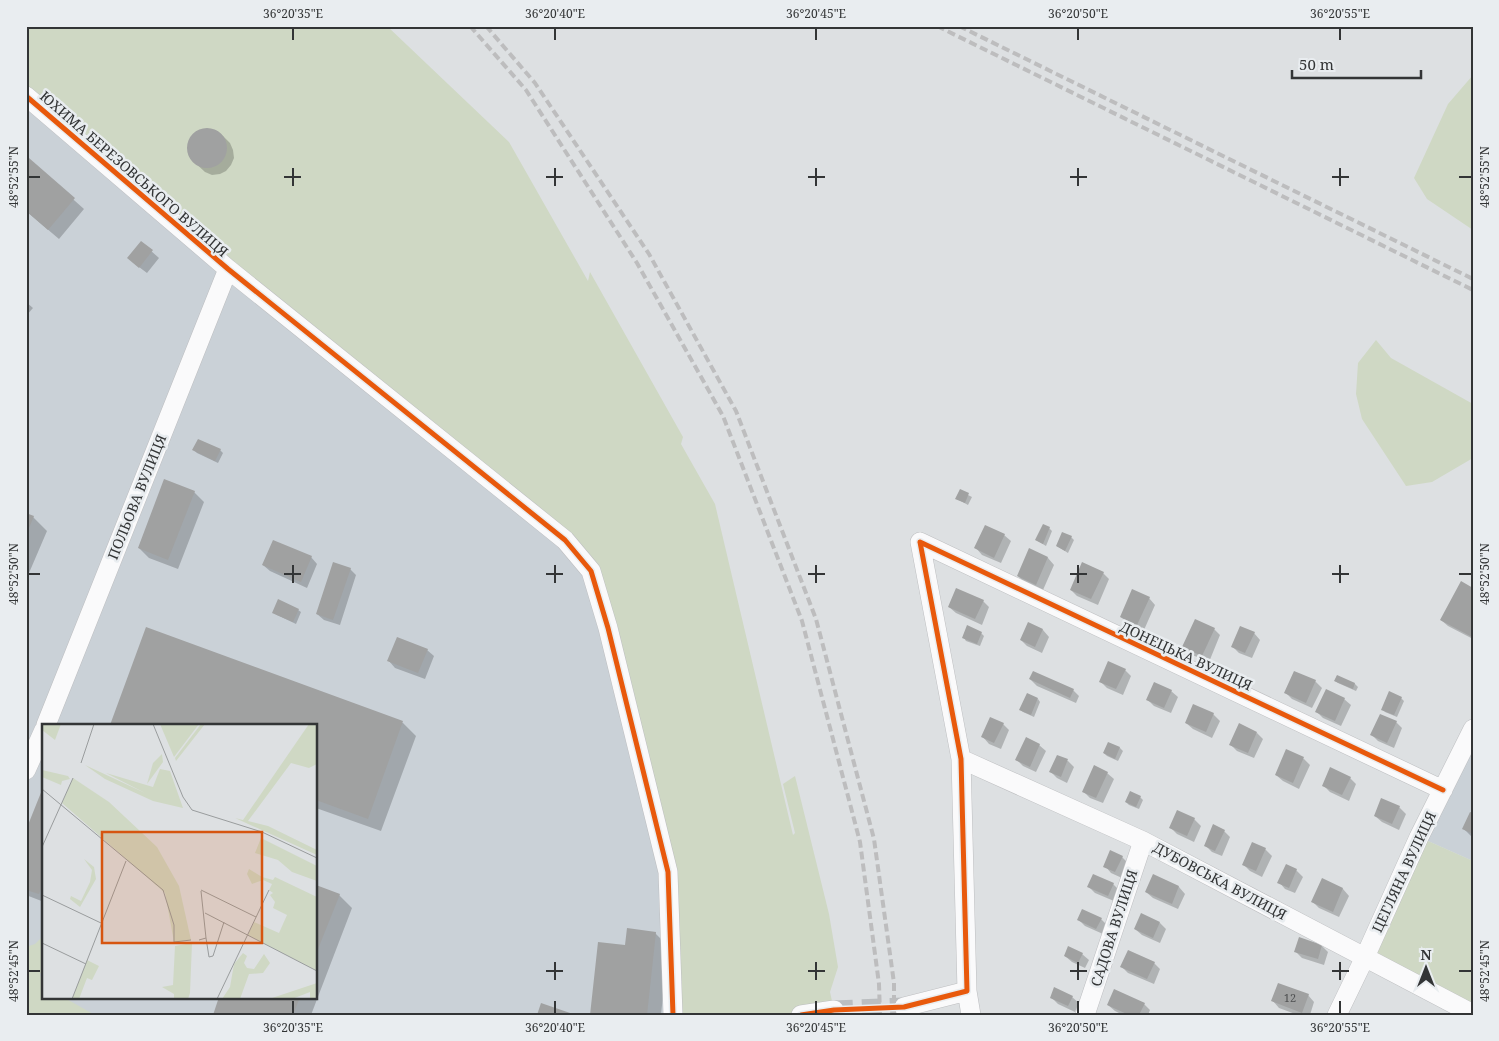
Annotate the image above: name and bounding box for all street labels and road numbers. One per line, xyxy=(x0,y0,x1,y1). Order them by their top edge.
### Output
street label: ЮХИМА БЕРЕЗОВСЬКОГО ВУЛИЦЯ xyxy=(36,86,233,261)
street label: ПОЛЬОВА ВУЛИЦЯ xyxy=(103,431,170,562)
street label: ДОНЕЦЬКА ВУЛИЦЯ xyxy=(1117,617,1255,695)
street label: ЦЕГЛЯНА ВУЛИЦЯ xyxy=(1367,808,1440,936)
street label: ДУБОВСЬКА ВУЛИЦЯ xyxy=(1150,837,1290,924)
street label: САДОВА ВУЛИЦЯ xyxy=(1086,867,1141,989)

